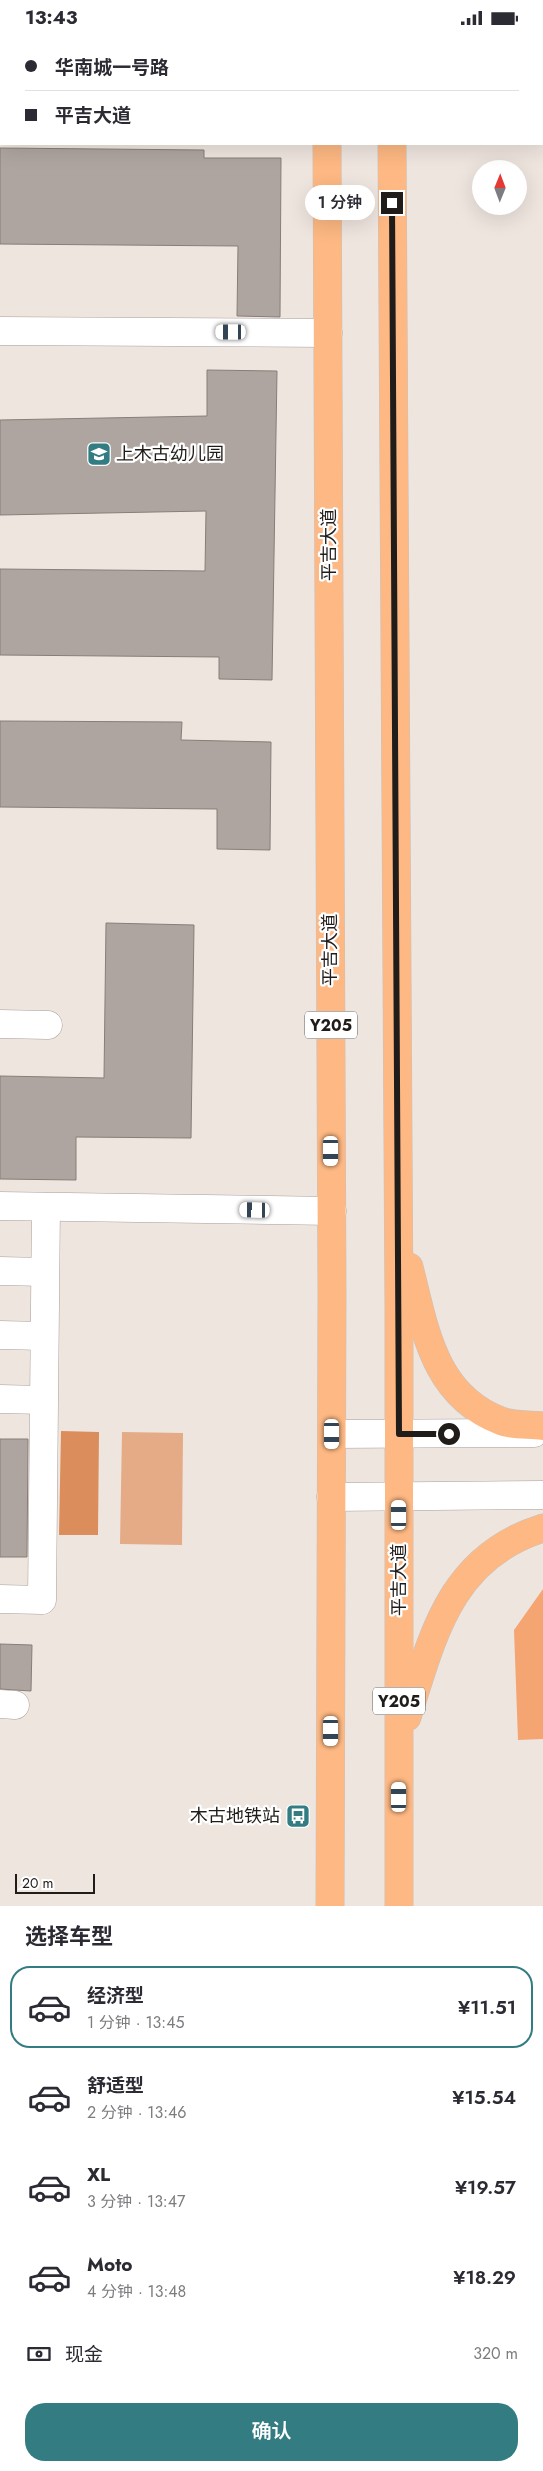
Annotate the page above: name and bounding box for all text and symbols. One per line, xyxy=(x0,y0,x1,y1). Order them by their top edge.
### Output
text: 13:43 xyxy=(25,4,78,31)
text: 华南城一号路 xyxy=(55,54,169,81)
text: 平吉大道 xyxy=(55,102,131,129)
north arrow xyxy=(472,160,528,215)
map controls xyxy=(472,160,527,215)
callout: 1 分钟 xyxy=(304,185,374,221)
text: 1 分钟 xyxy=(318,191,362,214)
route end xyxy=(381,192,403,214)
car xyxy=(216,325,246,340)
school or university icon: 上木古幼儿园 xyxy=(86,441,112,467)
place label: 上木古幼儿园 xyxy=(116,441,224,467)
street label: 平吉大道 xyxy=(316,509,342,581)
street label: 平吉大道 xyxy=(317,914,343,986)
road number: Y205 xyxy=(305,1011,357,1039)
car xyxy=(323,1136,338,1166)
car xyxy=(239,1202,270,1218)
car xyxy=(324,1419,339,1449)
route start xyxy=(438,1423,460,1445)
car xyxy=(391,1500,406,1530)
street label: 平吉大道 xyxy=(386,1544,412,1616)
road number: Y205 xyxy=(373,1687,425,1715)
car xyxy=(323,1716,338,1746)
car xyxy=(391,1782,406,1812)
place label: 木古地铁站 xyxy=(190,1803,280,1829)
bus stop icon: 木古地铁站 xyxy=(285,1803,311,1829)
scale bar xyxy=(15,1871,95,1894)
text: 20 m xyxy=(22,1873,54,1893)
text: 选择车型 xyxy=(25,1920,113,1952)
text: 经济型 xyxy=(87,1982,144,2009)
icon: car xyxy=(27,1985,72,2030)
text: ¥11.51 xyxy=(458,1994,516,2021)
text: 1 分钟 · 13:45 xyxy=(87,2011,185,2034)
text: 舒适型 xyxy=(87,2072,144,2099)
icon: car xyxy=(27,2075,72,2120)
text: ¥15.54 xyxy=(452,2084,516,2111)
text: 2 分钟 · 13:46 xyxy=(87,2101,187,2124)
text: XL xyxy=(87,2161,110,2188)
icon: car xyxy=(27,2165,72,2210)
text: ¥19.57 xyxy=(455,2174,516,2201)
text: 3 分钟 · 13:47 xyxy=(87,2190,185,2213)
text: Moto xyxy=(87,2251,132,2278)
icon: car xyxy=(27,2255,72,2300)
text: ¥18.29 xyxy=(453,2264,516,2291)
text: 4 分钟 · 13:48 xyxy=(87,2280,186,2303)
icon: cash xyxy=(25,2340,53,2368)
text: 现金 xyxy=(65,2341,103,2368)
text: 320 m xyxy=(473,2342,518,2365)
button: 确认 xyxy=(25,2403,518,2461)

